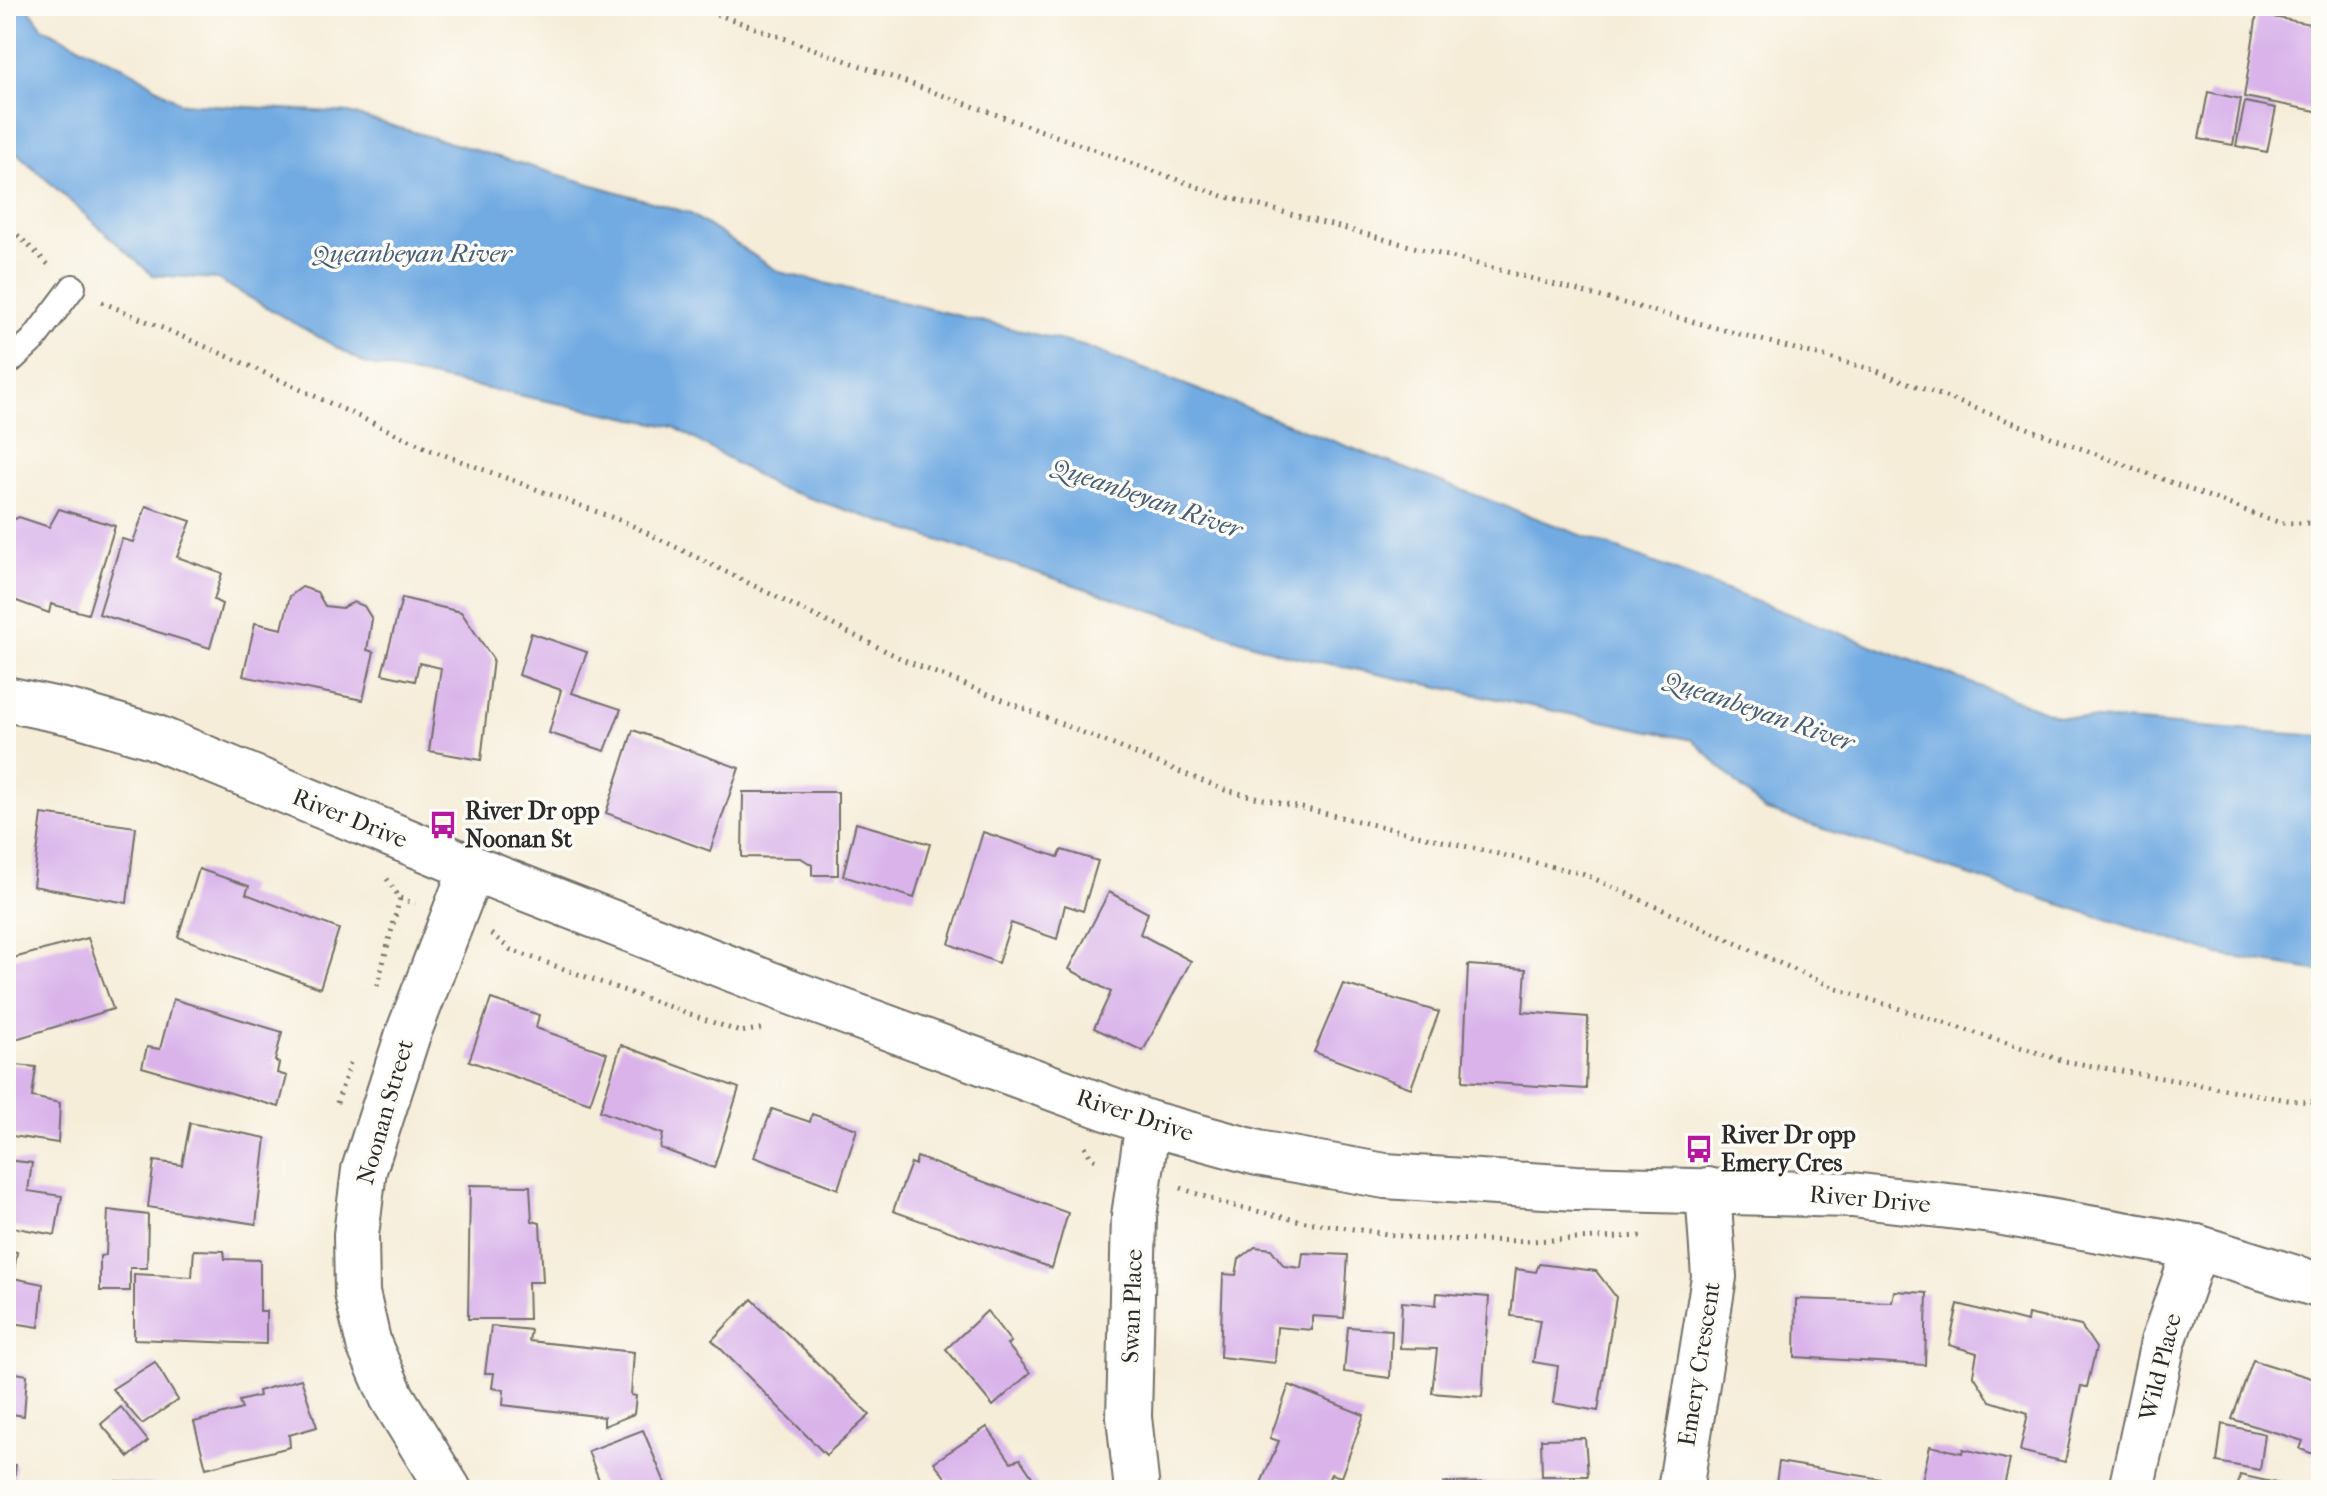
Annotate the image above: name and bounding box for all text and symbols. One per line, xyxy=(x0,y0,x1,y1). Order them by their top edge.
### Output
water label: Queanbeyan River xyxy=(311,238,514,269)
water label: Queanbeyan River xyxy=(1047,451,1248,546)
water label: Queanbeyan River xyxy=(1659,664,1860,759)
street label: River Drive xyxy=(288,782,412,854)
place label: River Dr opp Noonan St xyxy=(465,797,600,853)
bus stop icon: River Dr opp Noonan St xyxy=(428,810,458,840)
street label: Noonan Street xyxy=(351,1036,419,1188)
street label: River Drive xyxy=(1073,1083,1197,1147)
place label: River Dr opp Emery Cres xyxy=(1721,1121,1856,1177)
bus stop icon: River Dr opp Emery Cres xyxy=(1684,1134,1714,1164)
street label: River Drive xyxy=(1808,1180,1932,1218)
street label: Swan Place xyxy=(1116,1248,1148,1364)
street label: Emery Crescent xyxy=(1672,1279,1726,1448)
street label: Wild Place xyxy=(2133,1310,2187,1425)

